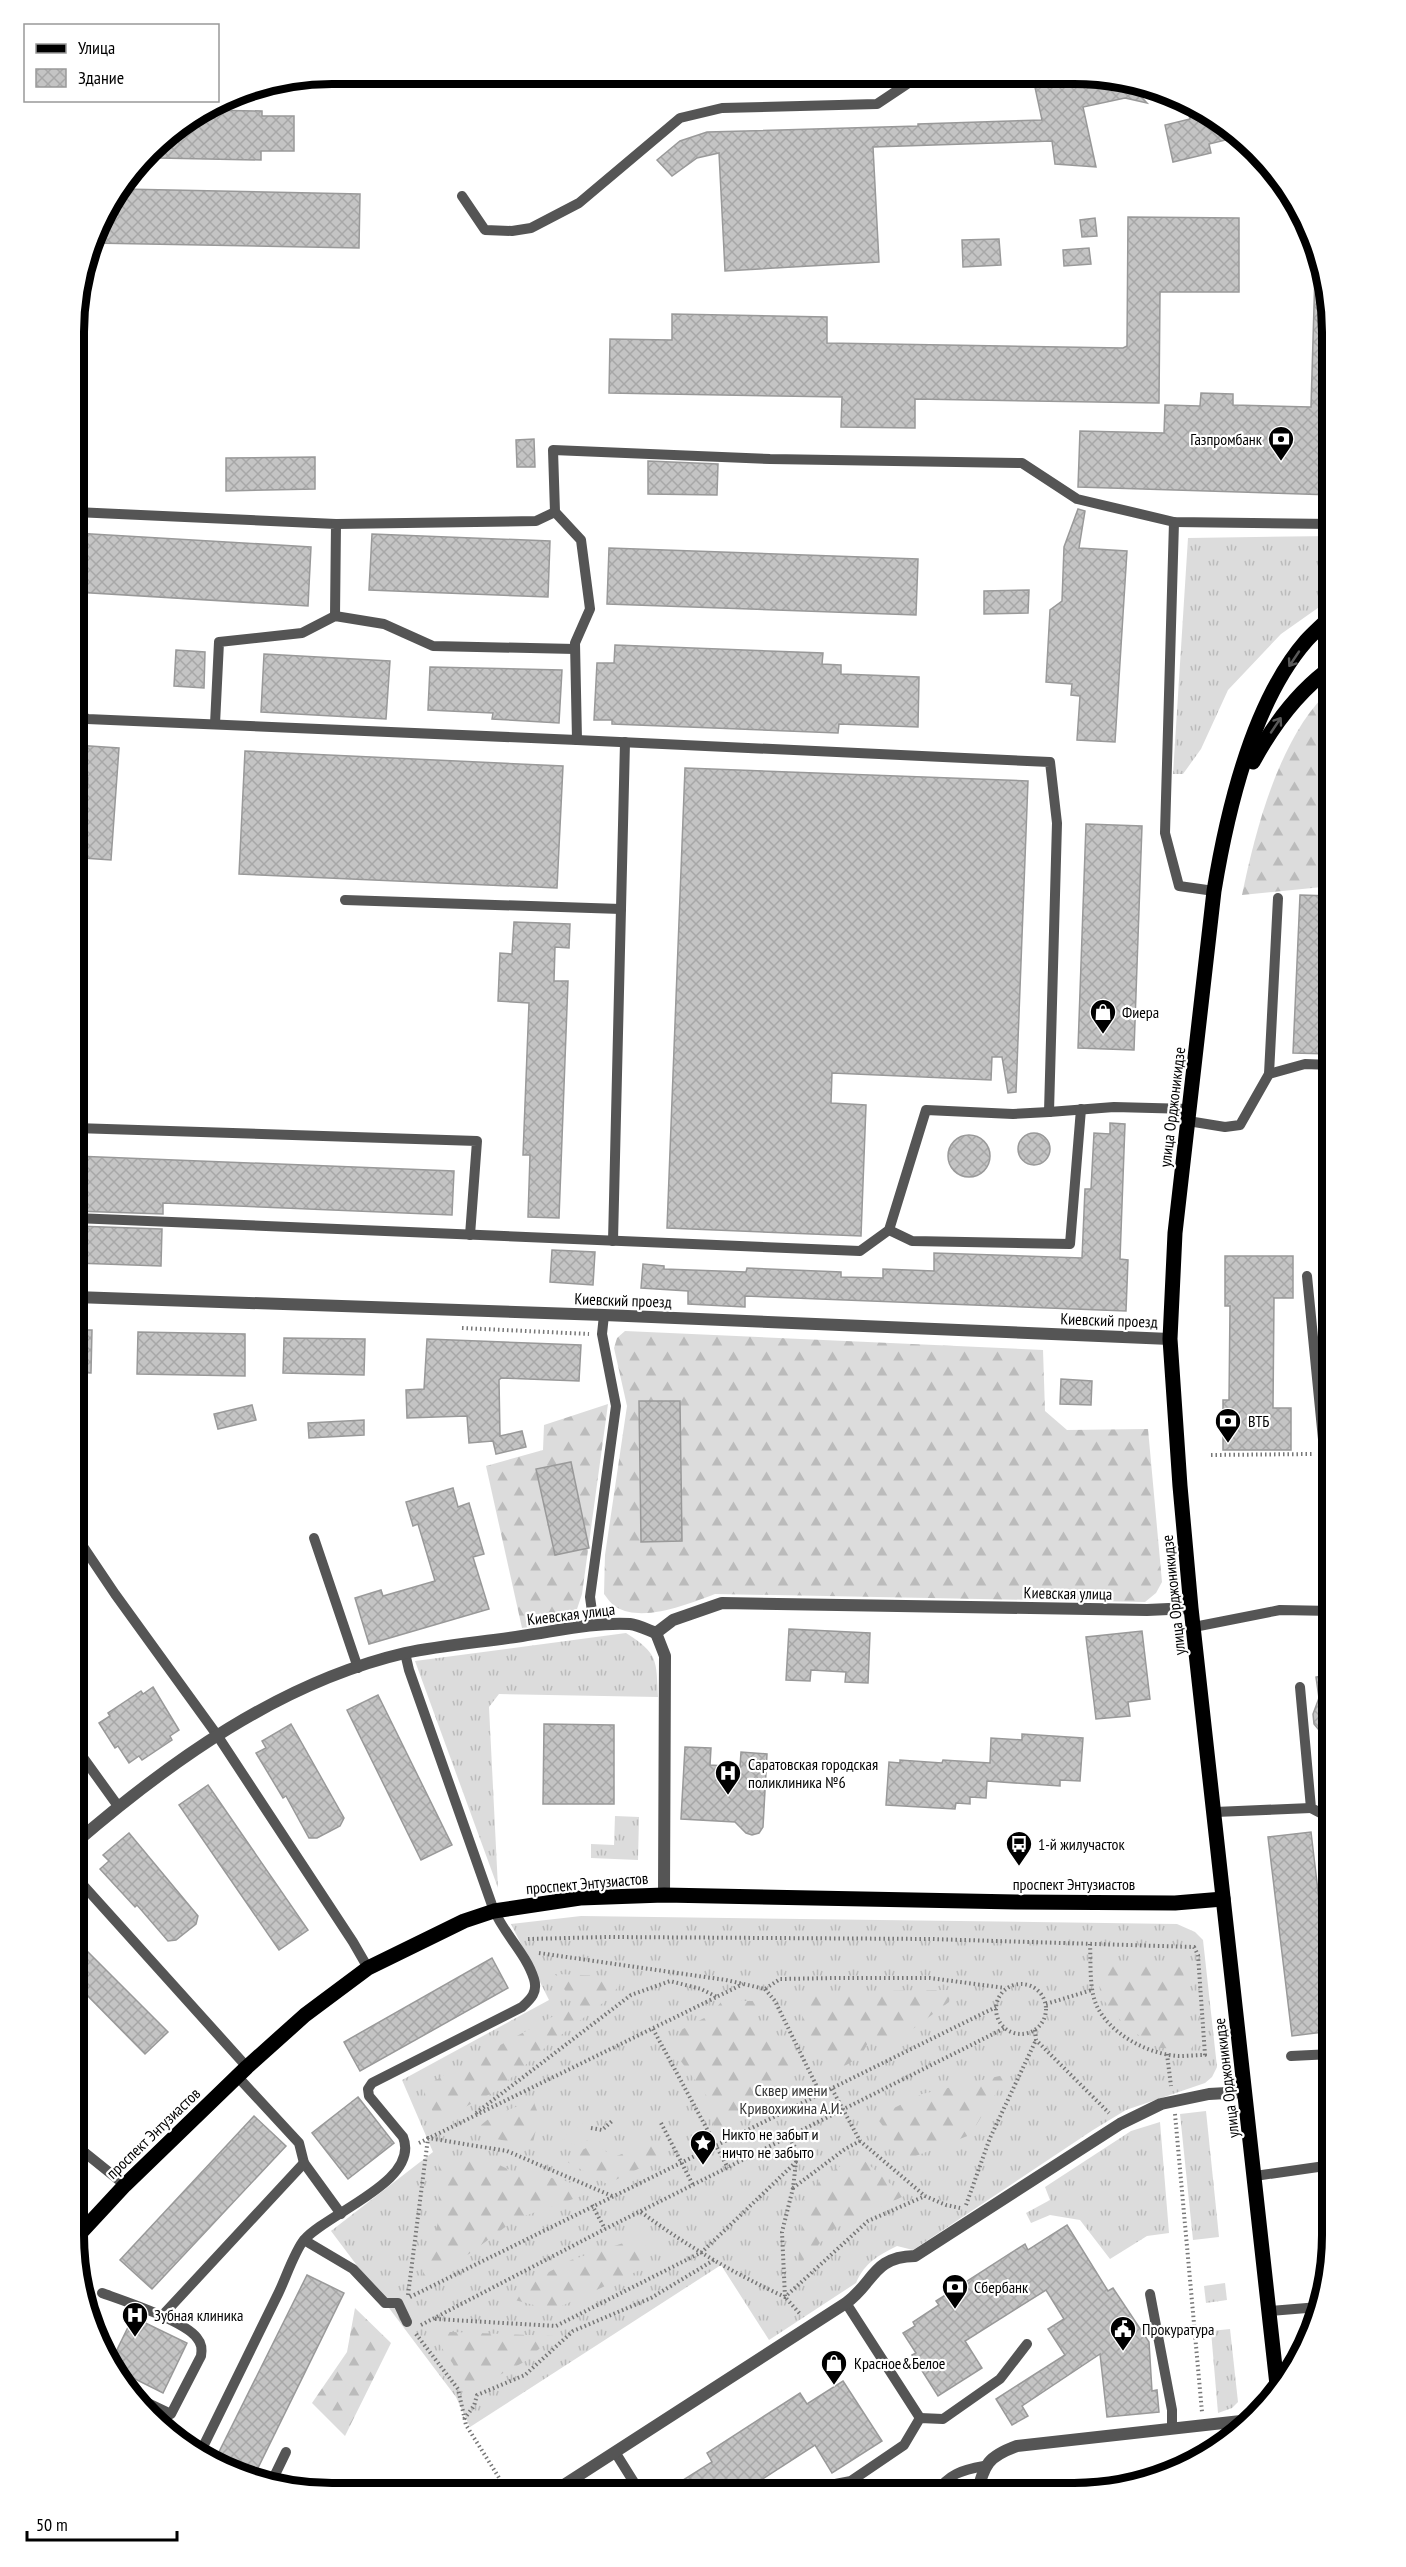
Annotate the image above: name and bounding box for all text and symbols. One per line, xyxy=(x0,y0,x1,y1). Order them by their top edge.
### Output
legend xyxy=(24,24,219,102)
text: Улица xyxy=(78,36,115,59)
text: Здание xyxy=(78,66,124,89)
bank icon: Газпромбанк xyxy=(1266,424,1296,462)
place label: Газпромбанк xyxy=(1190,429,1263,449)
one-way arrow xyxy=(1288,650,1300,667)
one-way arrow xyxy=(1270,717,1282,733)
shop icon: Фиера xyxy=(1088,997,1118,1035)
place label: Фиера xyxy=(1122,1002,1159,1022)
street label: улица Орджоникидзе xyxy=(1155,1046,1189,1168)
street label: Киевский проезд xyxy=(574,1288,672,1312)
street label: Киевский проезд xyxy=(1060,1308,1158,1332)
bank icon: ВТБ xyxy=(1213,1406,1243,1444)
place label: ВТБ xyxy=(1248,1411,1270,1431)
street label: улица Орджоникидзе xyxy=(1157,1534,1189,1656)
street label: Киевская улица xyxy=(1024,1582,1112,1604)
street label: Киевская улица xyxy=(526,1599,616,1629)
place label: Саратовская городская поликлиника №6 xyxy=(748,1754,878,1792)
hospital icon: Саратовская городская поликлиника №6 xyxy=(713,1758,743,1796)
bus stop icon: 1-й жилучасток xyxy=(1004,1829,1034,1867)
place label: 1-й жилучасток xyxy=(1038,1834,1126,1854)
street label: проспект Энтузиастов xyxy=(525,1868,649,1898)
street label: проспект Энтузиастов xyxy=(1013,1874,1135,1894)
street label: улица Орджоникидзе xyxy=(1209,2017,1243,2139)
park label: Сквер имени Кривохижина А.И. xyxy=(740,2080,843,2118)
street label: проспект Энтузиастов xyxy=(102,2083,204,2183)
place label: Никто не забыт и ничто не забыто xyxy=(722,2124,819,2162)
place icon: Никто не забыт и ничто не забыто xyxy=(688,2128,718,2166)
bank icon: Сбербанк xyxy=(940,2272,970,2310)
place label: Сбербанк xyxy=(974,2277,1029,2297)
hospital icon: Зубная клиника xyxy=(120,2300,150,2338)
place label: Зубная клиника xyxy=(154,2305,243,2325)
public building icon: Прокуратура xyxy=(1108,2314,1138,2352)
place label: Прокуратура xyxy=(1142,2319,1214,2339)
shop icon: Красное&Белое xyxy=(819,2348,849,2386)
place label: Красное&Белое xyxy=(854,2353,945,2373)
scale bar xyxy=(27,2504,177,2542)
text: 50 m xyxy=(36,2513,68,2536)

